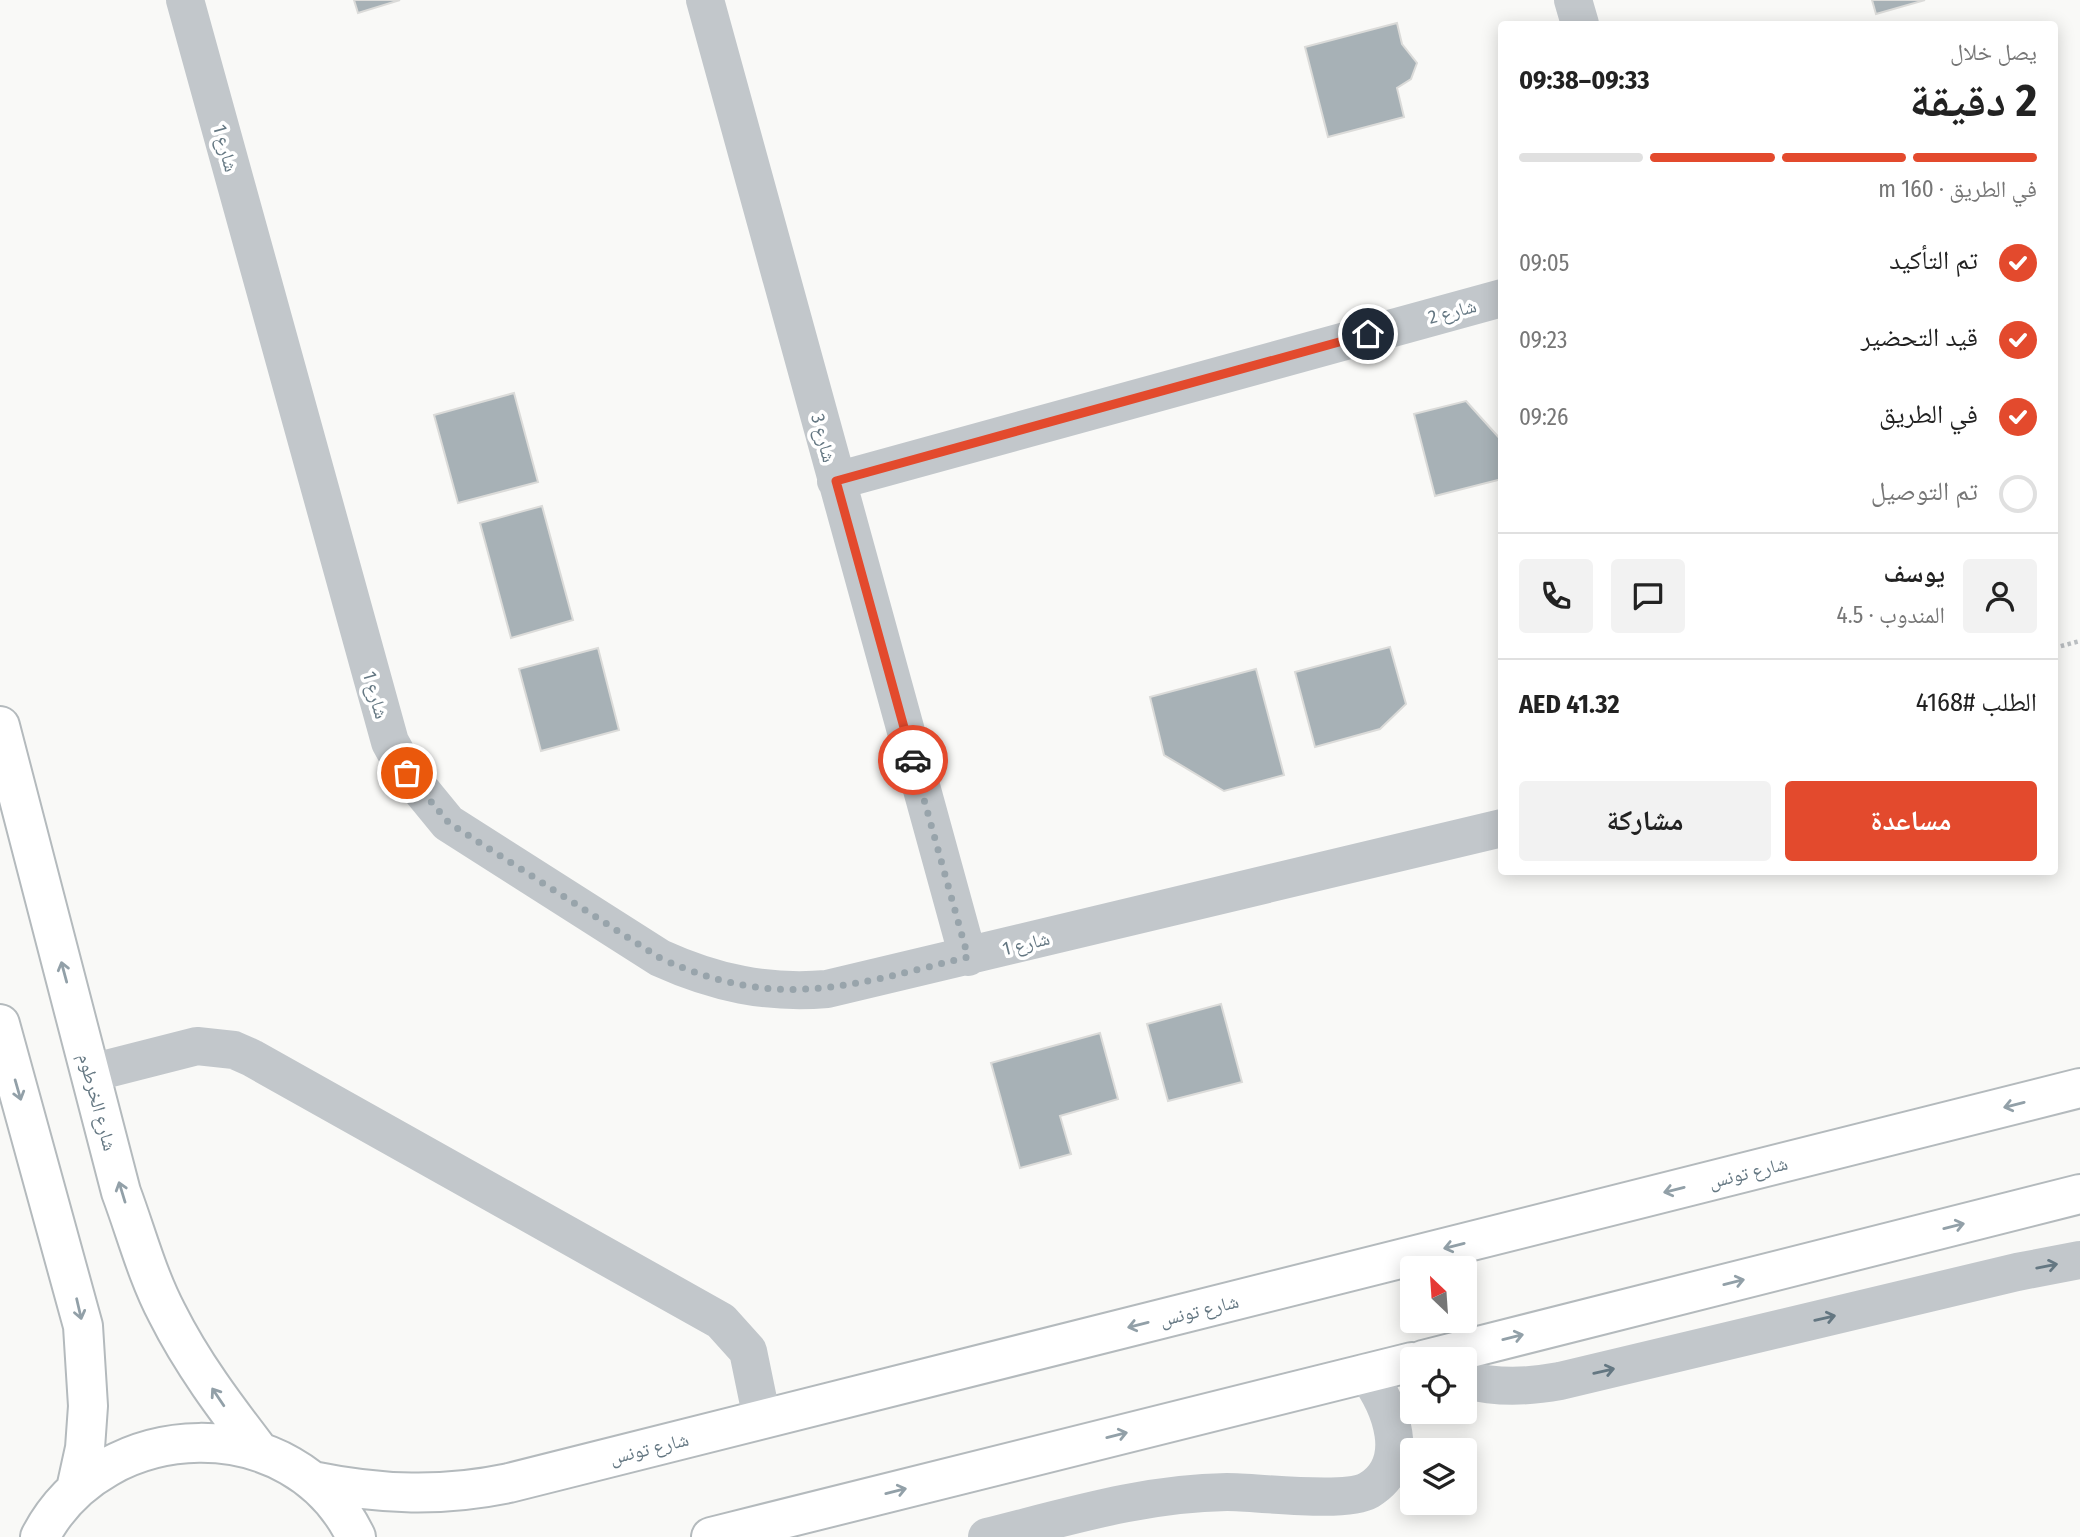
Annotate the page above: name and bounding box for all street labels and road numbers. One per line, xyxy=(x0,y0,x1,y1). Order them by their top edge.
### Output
street label: شارع 1 xyxy=(208,122,243,174)
street label: شارع 2 xyxy=(1425,294,1479,329)
street label: شارع 3 xyxy=(806,411,841,465)
street label: شارع 1 xyxy=(358,669,393,721)
street label: شارع 1 xyxy=(1000,927,1052,960)
street label: شارع الخرطوم xyxy=(72,1051,122,1154)
street label: شارع تونس xyxy=(1706,1152,1790,1193)
street label: شارع تونس xyxy=(1157,1290,1241,1331)
street label: شارع تونس xyxy=(607,1428,691,1469)

